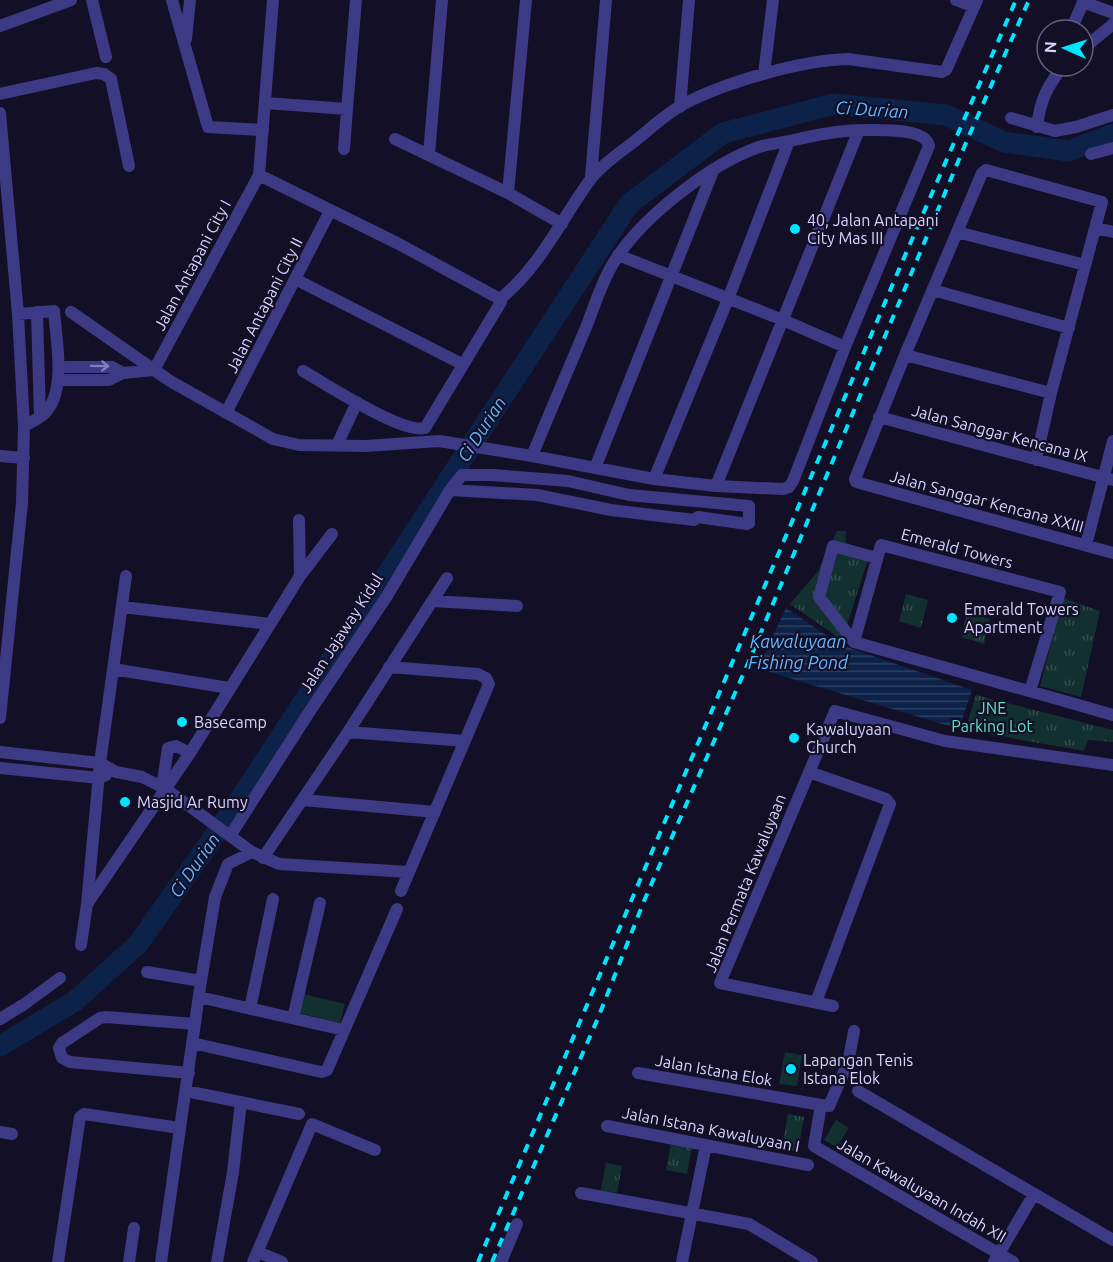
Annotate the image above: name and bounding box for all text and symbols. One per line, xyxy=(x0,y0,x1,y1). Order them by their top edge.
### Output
north arrow xyxy=(1035,18,1095,78)
text: N xyxy=(1041,41,1059,54)
water label: Ci Durian xyxy=(835,96,909,122)
street label: Jalan Antapani City I xyxy=(150,197,234,333)
place label: 40, Jalan Antapani City Mas III xyxy=(807,211,939,247)
marker: 40, Jalan Antapani City Mas III xyxy=(788,222,802,236)
street label: Jalan Antapani City II xyxy=(222,234,306,376)
one-way arrow xyxy=(90,361,110,372)
water label: Ci Durian xyxy=(453,393,509,465)
street label: Jalan Sanggar Kencana IX xyxy=(910,401,1090,465)
street label: Jalan Sanggar Kencana XXIII xyxy=(888,466,1086,536)
street label: Emerald Towers xyxy=(899,524,1015,572)
street label: Jalan Jajaway Kidul xyxy=(296,570,386,696)
place label: Emerald Towers Apartment xyxy=(964,600,1079,636)
marker: Emerald Towers Apartment xyxy=(945,611,959,625)
water label: Kawaluyaan Fishing Pond xyxy=(748,631,849,672)
park label: JNE Parking Lot xyxy=(951,699,1033,735)
place label: Basecamp xyxy=(194,713,267,731)
marker: Basecamp xyxy=(175,715,189,729)
place label: Kawaluyaan Church xyxy=(806,720,891,756)
marker: Kawaluyaan Church xyxy=(787,731,801,745)
street label: Jalan Permata Kawaluyaan xyxy=(701,791,789,975)
place label: Masjid Ar Rumy xyxy=(137,793,248,811)
marker: Masjid Ar Rumy xyxy=(118,795,132,809)
water label: Ci Durian xyxy=(165,829,223,901)
street label: Jalan Istana Elok xyxy=(654,1051,774,1089)
place label: Lapangan Tenis Istana Elok xyxy=(803,1051,913,1087)
marker: Lapangan Tenis Istana Elok xyxy=(784,1062,798,1076)
street label: Jalan Istana Kawaluyaan I xyxy=(621,1103,801,1155)
street label: Jalan Kawaluyaan Indah XII xyxy=(834,1134,1010,1246)

